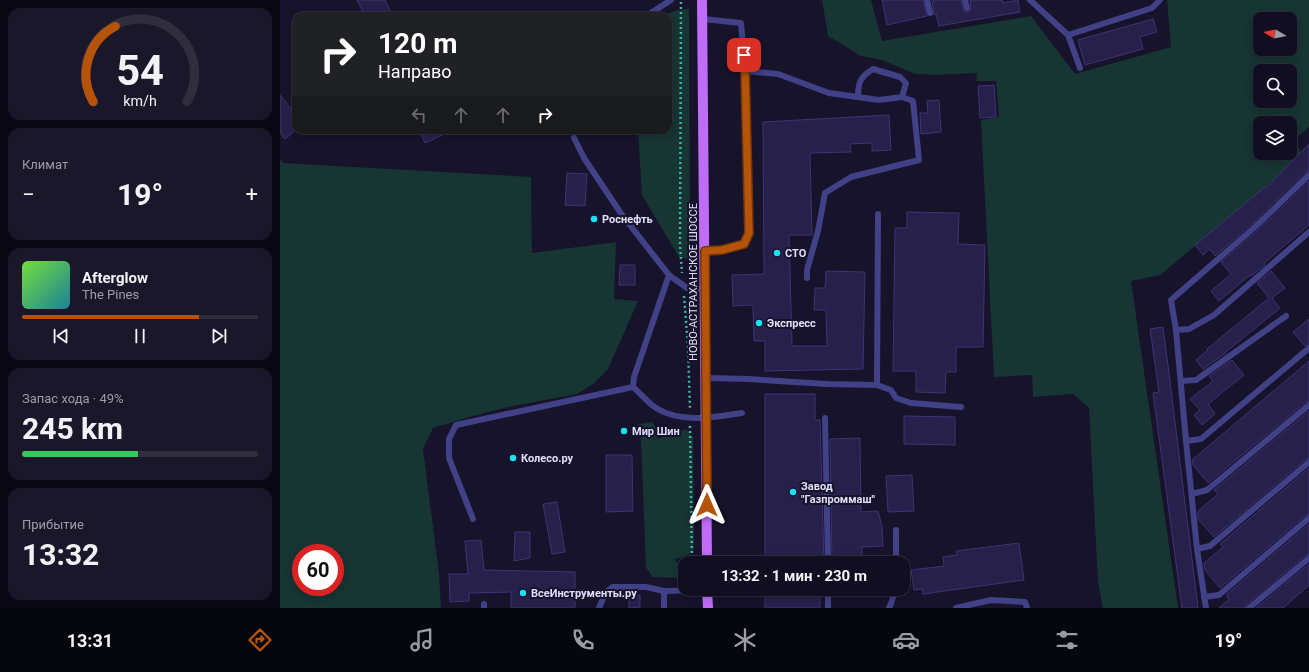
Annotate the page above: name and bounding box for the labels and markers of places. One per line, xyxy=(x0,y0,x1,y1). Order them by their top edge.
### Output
pin xyxy=(727,38,761,72)
place label: Роснефть xyxy=(602,213,653,226)
marker: Роснефть xyxy=(589,214,599,224)
place label: СТО xyxy=(785,247,807,260)
marker: СТО xyxy=(772,248,782,258)
place label: Экспресс xyxy=(767,317,816,330)
marker: Экспресс xyxy=(754,318,764,328)
place label: Мир Шин xyxy=(632,425,680,438)
marker: Мир Шин xyxy=(619,426,629,436)
place label: Колесо.ру xyxy=(521,452,574,465)
marker: Колесо.ру xyxy=(508,453,518,463)
place label: Завод "Газпроммаш" xyxy=(801,480,876,506)
marker: Завод "Газпроммаш" xyxy=(788,487,798,497)
place label: ВсеИнструменты.ру xyxy=(531,587,637,600)
marker: ВсеИнструменты.ру xyxy=(518,588,528,598)

